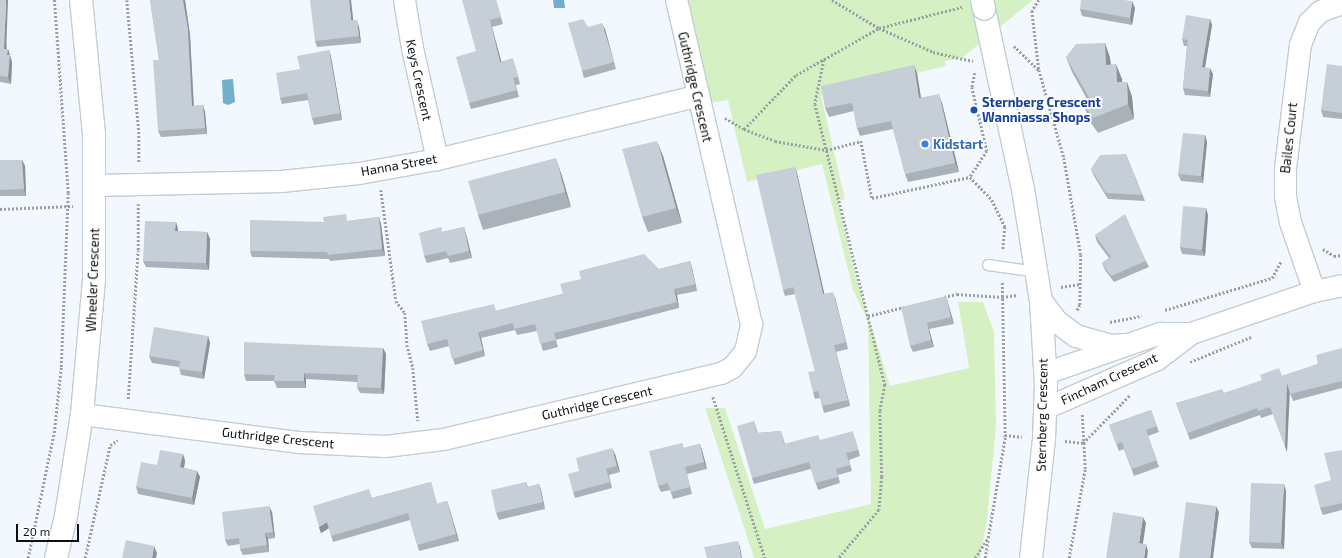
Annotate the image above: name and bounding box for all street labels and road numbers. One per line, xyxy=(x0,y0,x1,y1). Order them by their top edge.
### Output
street label: Guthridge Crescent xyxy=(675,30,715,144)
street label: Keys Crescent xyxy=(403,38,435,122)
street label: Bailes Court xyxy=(1278,102,1300,174)
street label: Hanna Street xyxy=(360,151,438,179)
street label: Wheeler Crescent xyxy=(83,227,103,333)
street label: Fincham Crescent xyxy=(1058,350,1160,408)
street label: Sternberg Crescent xyxy=(1033,358,1051,472)
street label: Guthridge Crescent xyxy=(540,383,654,423)
street label: Guthridge Crescent xyxy=(221,424,335,452)

